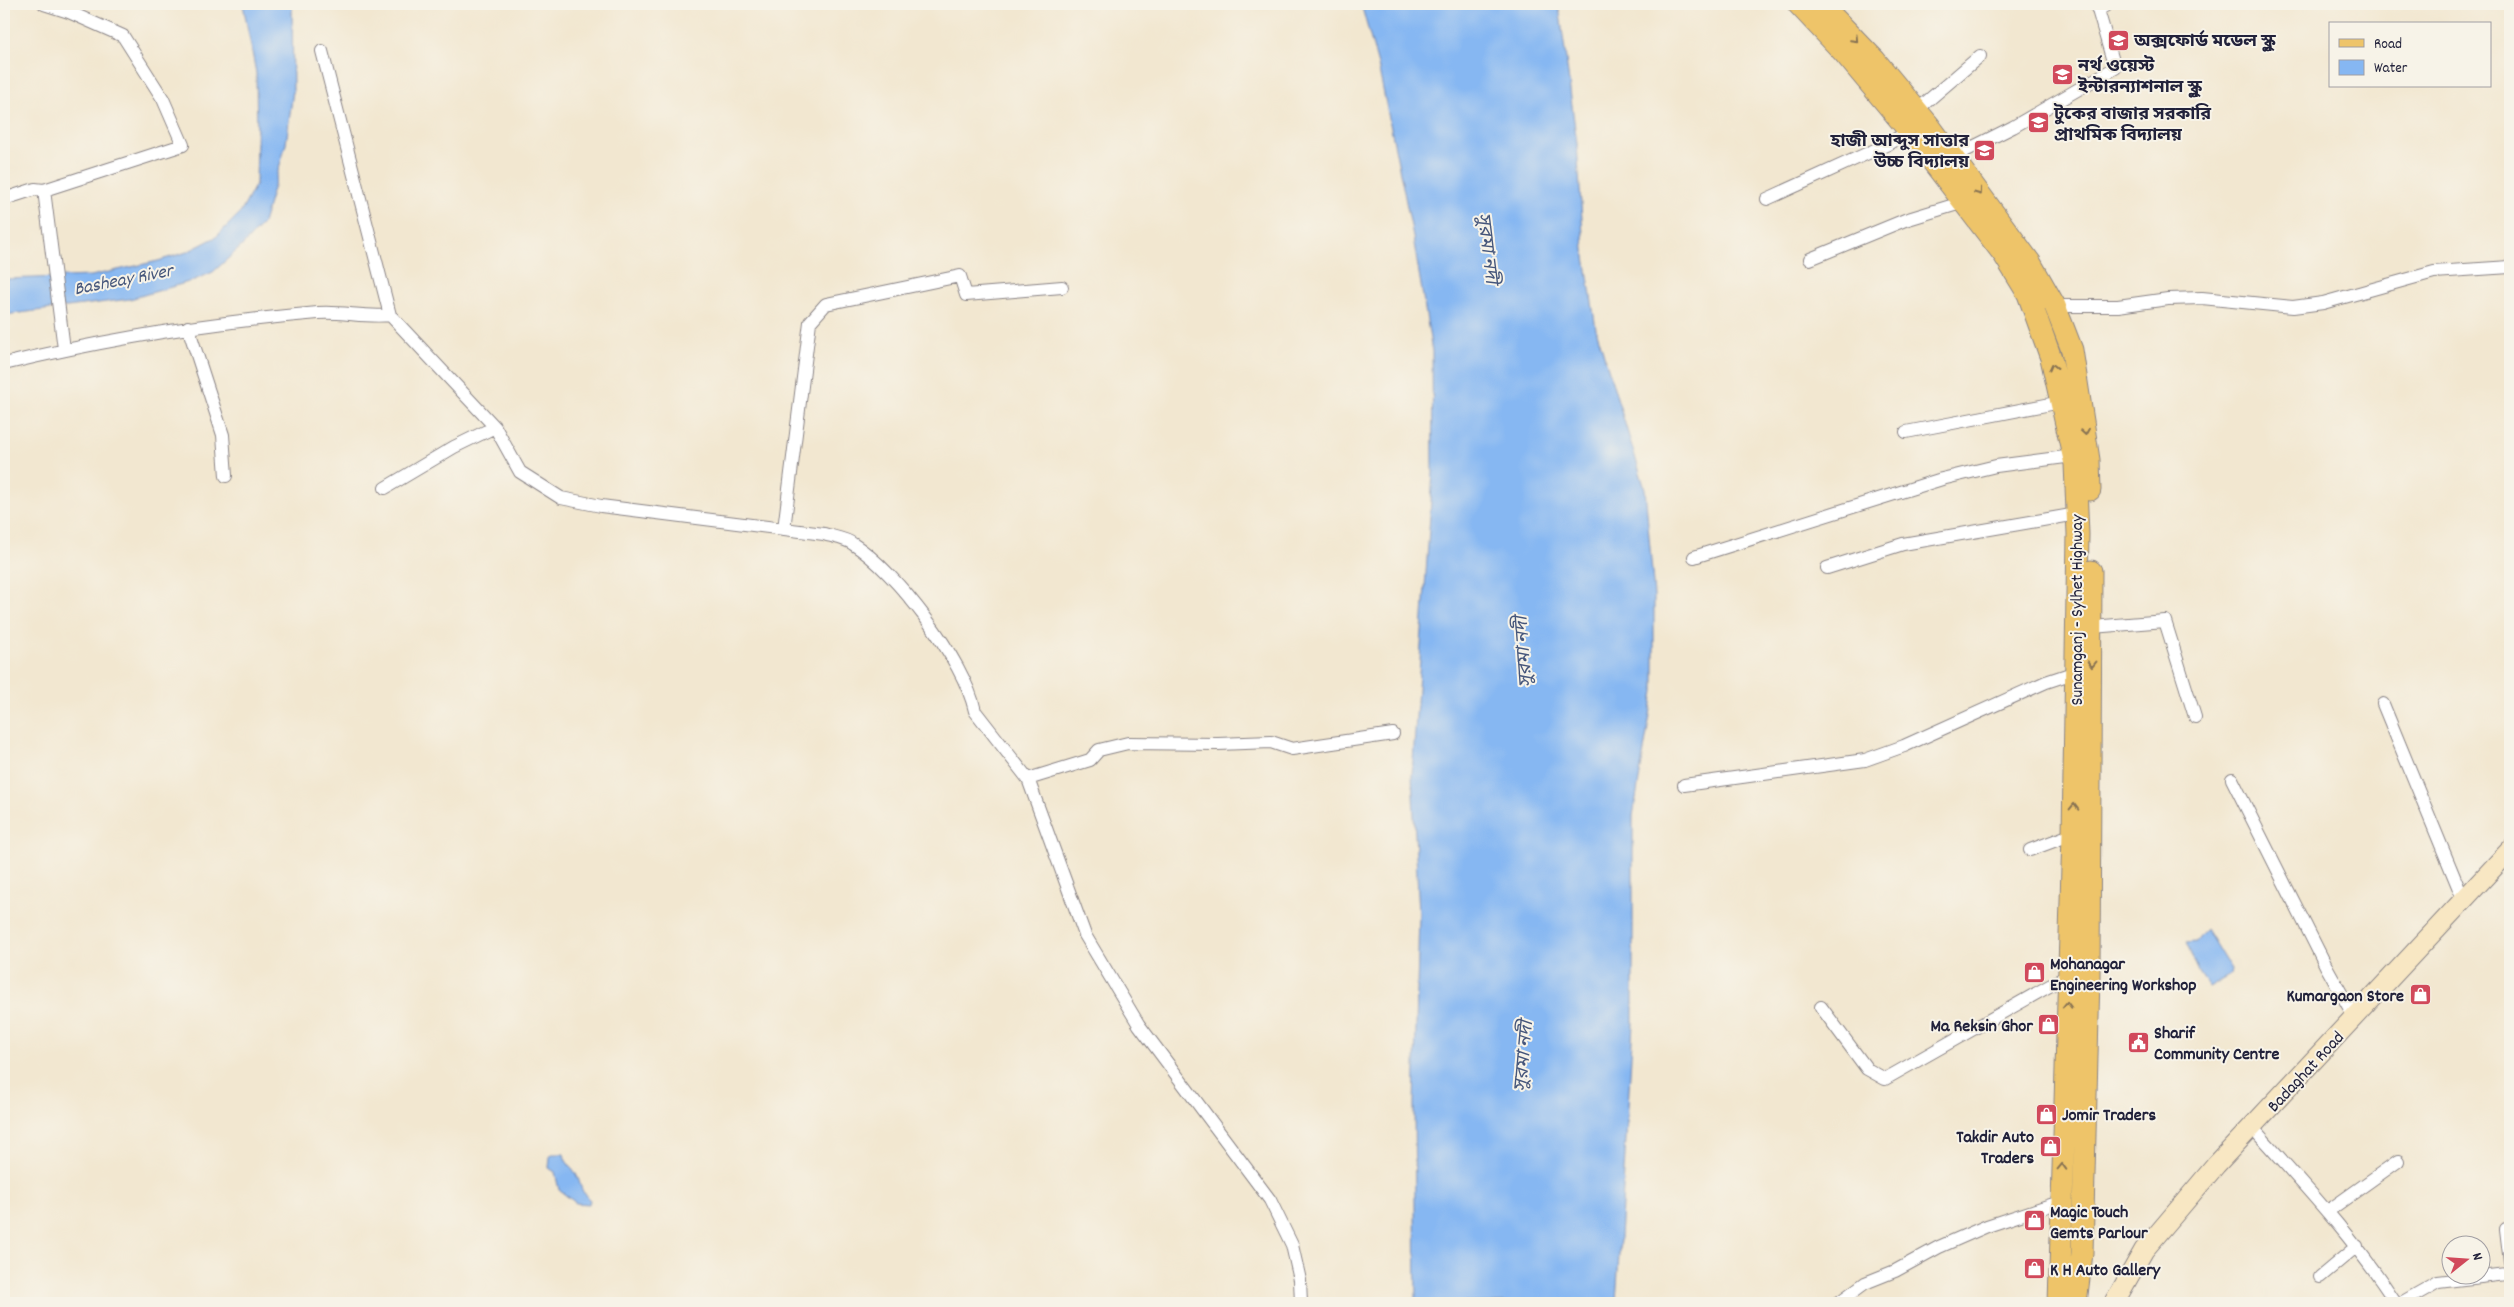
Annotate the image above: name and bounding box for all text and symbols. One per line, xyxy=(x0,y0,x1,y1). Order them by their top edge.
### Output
legend xyxy=(2329,22,2492,88)
school or university icon: অক্সফোর্ড মডেল স্কুল xyxy=(2106,28,2130,52)
place label: অক্সফোর্ড মডেল স্কুল xyxy=(2133,30,2276,55)
one-way arrow xyxy=(1849,33,1858,42)
text: Road xyxy=(2374,34,2402,56)
place label: নর্থ ওয়েস্ট ইন্টারন্যাশনাল স্কুল xyxy=(2077,55,2203,101)
text: Water xyxy=(2374,58,2408,80)
school or university icon: নর্থ ওয়েস্ট ইন্টারন্যাশনাল স্কুল xyxy=(2050,63,2074,87)
place label: টুকের বাজার সরকারি প্রাথমিক বিদ্যালয় xyxy=(2053,103,2212,149)
school or university icon: টুকের বাজার সরকারি প্রাথমিক বিদ্যালয় xyxy=(2026,111,2050,135)
place label: হাজী আব্দুস সাত্তার উচ্চ বিদ্যালয় xyxy=(1830,130,1970,176)
school or university icon: হাজী আব্দুস সাত্তার উচ্চ বিদ্যালয় xyxy=(1973,138,1997,162)
one-way arrow xyxy=(1973,186,1982,196)
water label: সুরমা নদী xyxy=(1468,211,1505,289)
water label: Basheay River xyxy=(72,258,177,304)
one-way arrow xyxy=(2048,363,2059,372)
one-way arrow xyxy=(2079,428,2090,436)
street label: Sunamganj - Sylhet Highway xyxy=(2066,514,2091,705)
water label: সুরমা নদী xyxy=(1508,611,1541,688)
one-way arrow xyxy=(2087,660,2097,668)
one-way arrow xyxy=(2069,803,2079,811)
place label: Mohanagar Engineering Workshop xyxy=(2050,953,2197,999)
shop icon: Mohanagar Engineering Workshop xyxy=(2022,961,2046,985)
shop icon: Kumargaon Store xyxy=(2408,983,2432,1007)
place label: Kumargaon Store xyxy=(2286,985,2404,1010)
one-way arrow xyxy=(2062,1000,2072,1008)
shop icon: Ma Reksin Ghor xyxy=(2037,1013,2061,1037)
place label: Ma Reksin Ghor xyxy=(1930,1015,2033,1040)
water label: সুরমা নদী xyxy=(1508,1016,1542,1093)
place label: Sharif Community Centre xyxy=(2154,1022,2280,1068)
street label: Badaghat Road xyxy=(2263,1027,2351,1119)
public building icon: Sharif Community Centre xyxy=(2126,1030,2150,1054)
shop icon: Jomir Traders xyxy=(2034,1102,2058,1126)
place label: Jomir Traders xyxy=(2062,1104,2156,1129)
place label: Takdir Auto Traders xyxy=(1956,1126,2034,1172)
shop icon: Takdir Auto Traders xyxy=(2038,1134,2062,1158)
one-way arrow xyxy=(2057,1163,2067,1170)
place label: Magic Touch Gemts Parlour xyxy=(2050,1201,2148,1247)
shop icon: Magic Touch Gemts Parlour xyxy=(2022,1209,2046,1233)
north arrow xyxy=(2442,1234,2492,1284)
text: N xyxy=(2466,1251,2487,1263)
shop icon: K H Auto Gallery xyxy=(2022,1257,2046,1281)
place label: K H Auto Gallery xyxy=(2050,1259,2161,1284)

